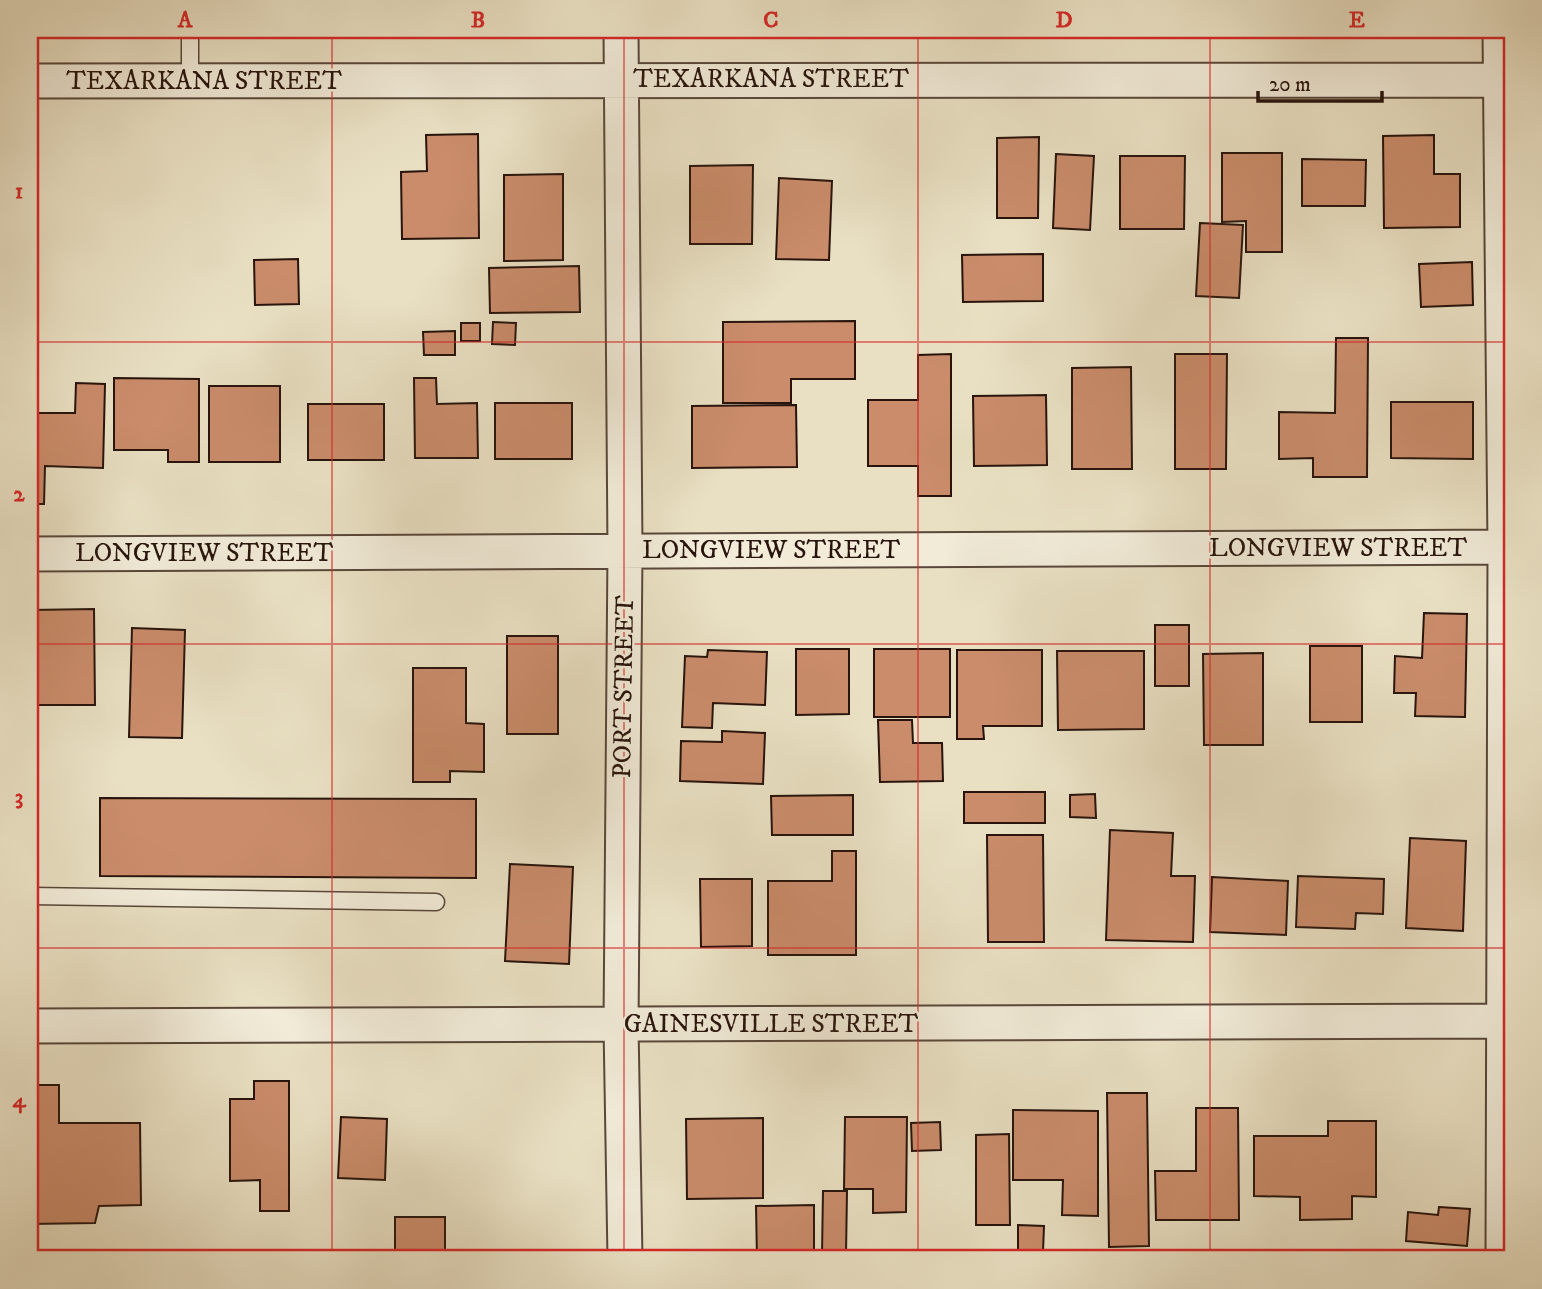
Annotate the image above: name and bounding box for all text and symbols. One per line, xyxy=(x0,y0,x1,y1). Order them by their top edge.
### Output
text: A xyxy=(177,6,194,35)
text: B xyxy=(471,6,485,35)
text: C xyxy=(763,6,779,35)
text: D xyxy=(1055,6,1073,35)
text: E xyxy=(1349,6,1365,35)
scale bar xyxy=(1258,60,1383,104)
street label: TEXARKANA STREET xyxy=(633,63,909,96)
street label: TEXARKANA STREET xyxy=(66,65,342,98)
text: 20 m xyxy=(1269,72,1311,98)
text: 1 xyxy=(15,177,23,206)
text: 2 xyxy=(13,480,25,509)
street label: LONGVIEW STREET xyxy=(1209,532,1467,565)
street label: LONGVIEW STREET xyxy=(642,534,900,567)
street label: LONGVIEW STREET xyxy=(75,537,333,570)
street label: PORT STREET xyxy=(606,595,642,779)
text: 3 xyxy=(15,783,23,812)
street label: GAINESVILLE STREET xyxy=(624,1008,919,1041)
text: 4 xyxy=(12,1086,27,1115)

